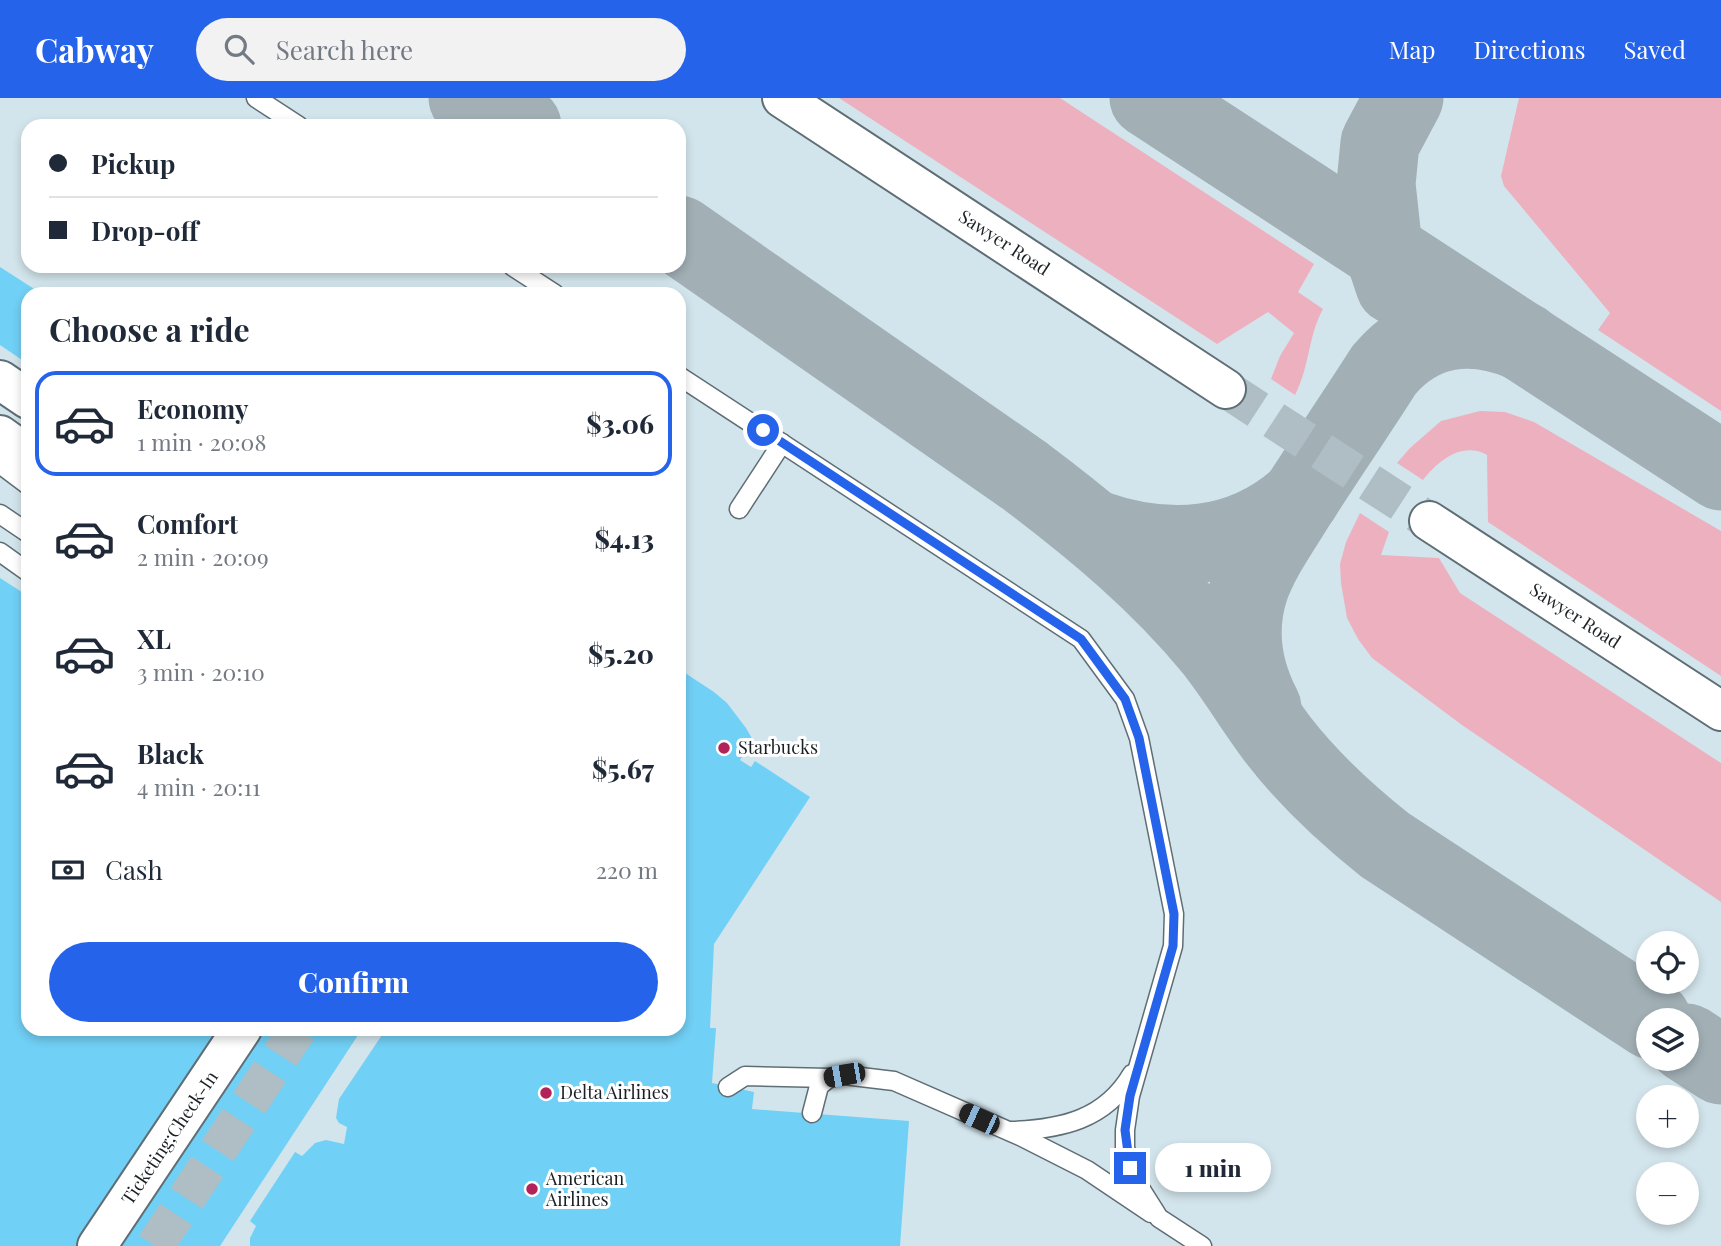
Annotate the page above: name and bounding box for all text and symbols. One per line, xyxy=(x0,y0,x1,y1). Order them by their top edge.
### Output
search box xyxy=(196,18,686,81)
text: Cabway xyxy=(35,27,154,71)
icon: search xyxy=(220,30,258,68)
text: Search here xyxy=(276,32,413,67)
text: Map xyxy=(1389,33,1435,65)
text: Directions xyxy=(1473,33,1586,65)
text: Saved xyxy=(1624,33,1686,65)
text: Pickup xyxy=(91,146,175,181)
street label: Sawyer Road xyxy=(955,204,1055,281)
text: Drop-off xyxy=(91,213,198,248)
text: Choose a ride xyxy=(49,307,250,350)
text: Economy xyxy=(137,391,248,426)
icon: car xyxy=(53,392,116,455)
text: $3.06 xyxy=(586,406,654,441)
route start xyxy=(747,414,779,446)
text: 1 min · 20:08 xyxy=(137,426,266,457)
text: Comfort xyxy=(137,506,238,541)
icon: car xyxy=(53,507,116,570)
text: $4.13 xyxy=(594,521,654,556)
text: 2 min · 20:09 xyxy=(137,541,269,572)
street label: Sawyer Road xyxy=(1526,577,1626,654)
text: XL xyxy=(137,621,171,656)
icon: car xyxy=(53,622,116,685)
text: $5.20 xyxy=(588,636,654,671)
text: 3 min · 20:10 xyxy=(137,656,265,687)
place label: Starbucks xyxy=(738,735,818,759)
text: Black xyxy=(137,736,204,771)
icon: car xyxy=(53,737,116,800)
marker: Starbucks xyxy=(716,740,732,756)
text: $5.67 xyxy=(592,751,654,786)
text: 4 min · 20:11 xyxy=(137,771,260,802)
icon: cash xyxy=(49,851,87,889)
text: Cash xyxy=(105,852,163,887)
text: 220 m xyxy=(596,854,658,885)
map controls xyxy=(1636,931,1699,1225)
button: locate xyxy=(1636,931,1699,994)
button: Confirm xyxy=(49,942,658,1022)
button: layers xyxy=(1636,1008,1699,1071)
car xyxy=(822,1061,867,1089)
street label: Ticketing;Check-In xyxy=(116,1066,223,1209)
place label: Delta Airlines xyxy=(560,1080,669,1104)
marker: Delta Airlines xyxy=(538,1085,554,1101)
button: + xyxy=(1636,1085,1699,1148)
car xyxy=(956,1101,1003,1137)
callout: 1 min xyxy=(1154,1144,1270,1192)
route end xyxy=(1114,1152,1146,1184)
text: 1 min xyxy=(1185,1152,1241,1183)
button: − xyxy=(1636,1162,1699,1225)
place label: American Airlines xyxy=(545,1166,624,1211)
marker: American Airlines xyxy=(524,1181,540,1197)

